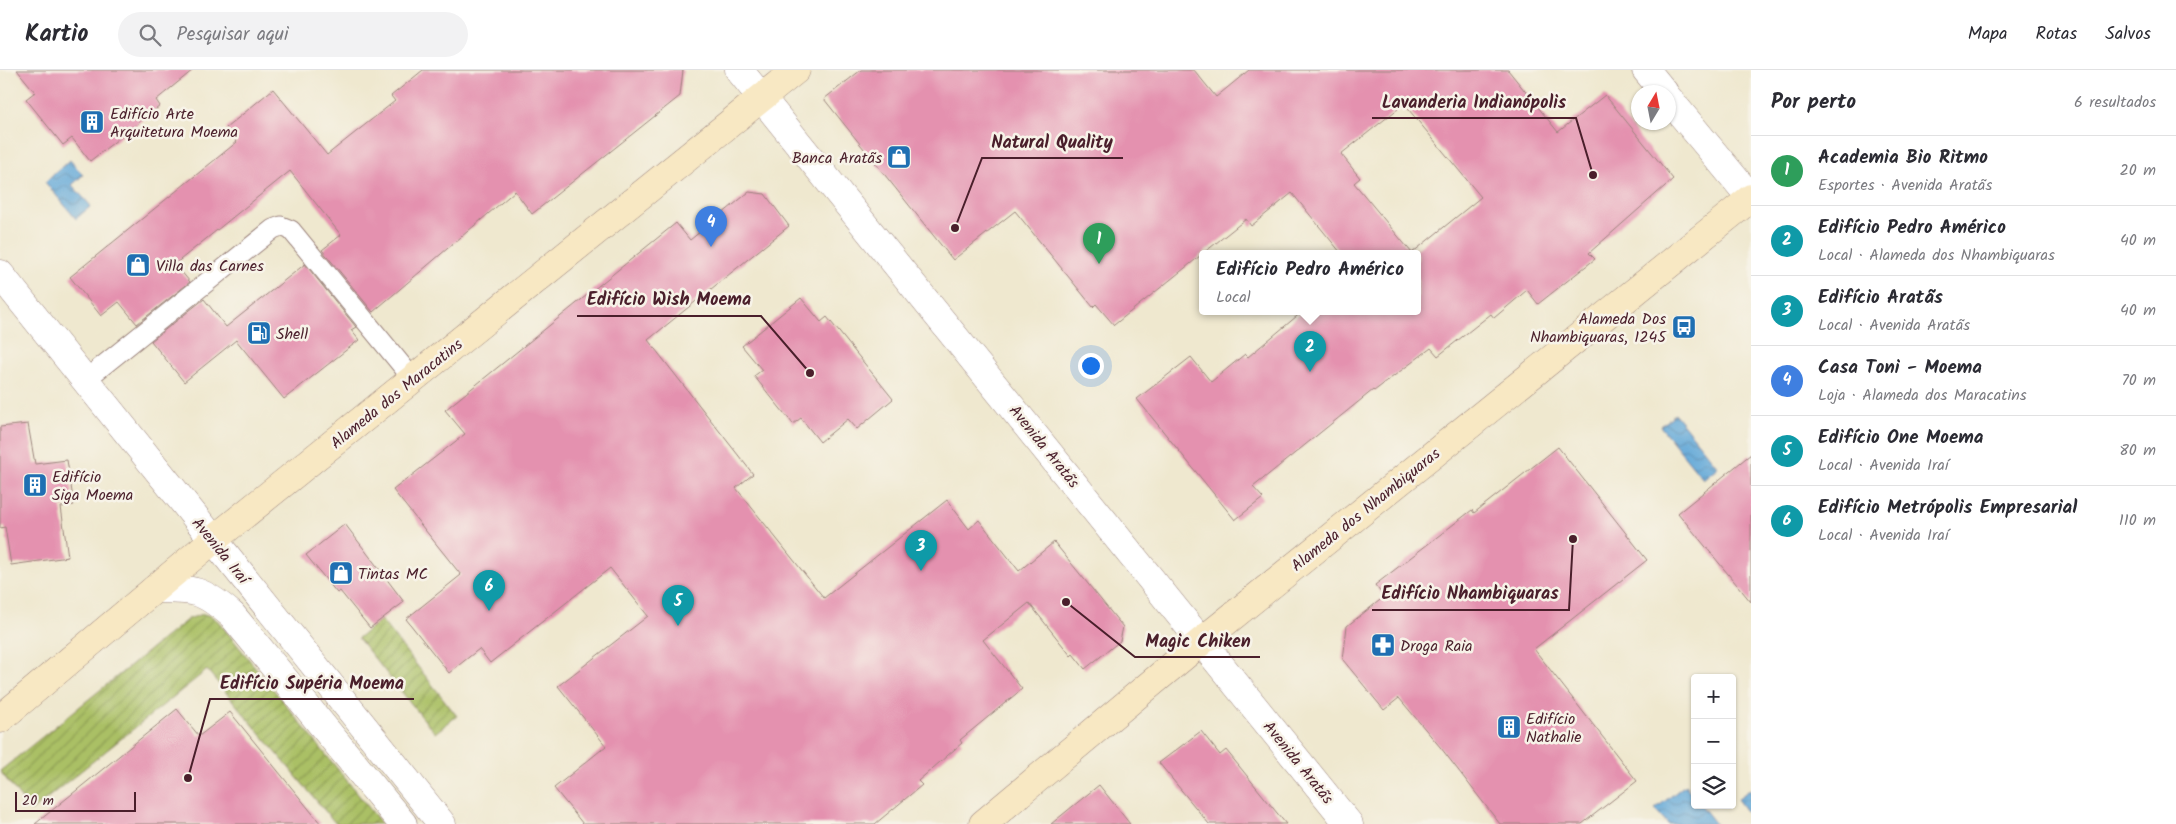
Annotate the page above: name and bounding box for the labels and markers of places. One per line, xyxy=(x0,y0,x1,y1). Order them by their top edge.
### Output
callout: Lavanderia Indianópolis xyxy=(1372,85,1576,118)
place label: Edifício Arte Arquitetura Moema xyxy=(110,102,238,145)
building icon: Edifício Arte Arquitetura Moema xyxy=(79,109,105,135)
callout: Natural Quality xyxy=(982,125,1123,158)
shop icon: Banca Aratãs xyxy=(886,144,912,170)
place label: Banca Aratãs xyxy=(792,146,882,171)
pin: 4 xyxy=(695,206,727,247)
pin: 1 xyxy=(1083,223,1115,264)
shop icon: Villa das Carnes xyxy=(125,252,151,278)
place label: Villa das Carnes xyxy=(156,254,264,279)
callout: Edifício Wish Moema xyxy=(577,283,761,316)
place label: Alameda Dos Nhambiquaras, 1245 xyxy=(1530,307,1667,350)
bus stop icon: Alameda Dos Nhambiquaras, 1245 xyxy=(1671,314,1697,340)
fuel station icon: Shell xyxy=(246,320,272,346)
place label: Shell xyxy=(276,322,308,347)
pin: 2 xyxy=(1294,331,1326,372)
place label: Edifício Siga Moema xyxy=(52,465,133,508)
building icon: Edifício Siga Moema xyxy=(22,472,48,498)
pin: 3 xyxy=(905,530,937,571)
shop icon: Tintas MC xyxy=(328,560,354,586)
place label: Tintas MC xyxy=(358,562,428,587)
pin: 6 xyxy=(473,570,505,611)
callout: Edifício Nhambiquaras xyxy=(1372,577,1569,610)
pin: 5 xyxy=(662,585,694,626)
callout: Magic Chiken xyxy=(1135,624,1260,657)
pharmacy icon: Droga Raia xyxy=(1370,632,1396,658)
place label: Droga Raia xyxy=(1400,634,1473,659)
callout: Edifício Supéria Moema xyxy=(210,666,414,699)
place label: Edifício Nathalie xyxy=(1526,707,1582,750)
building icon: Edifício Nathalie xyxy=(1496,714,1522,740)

